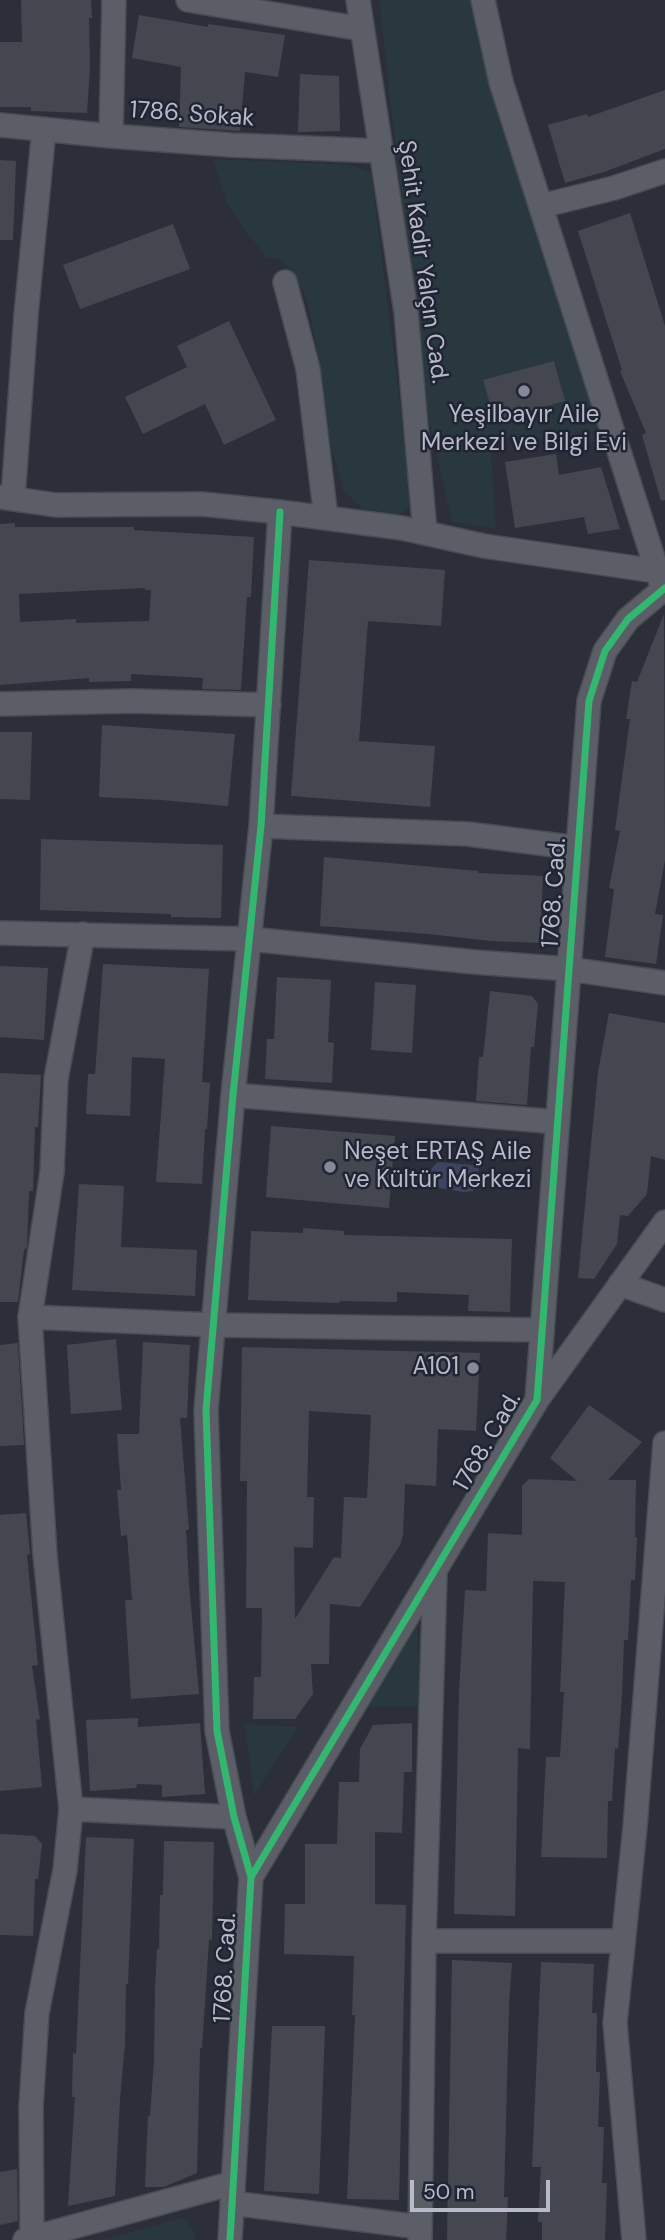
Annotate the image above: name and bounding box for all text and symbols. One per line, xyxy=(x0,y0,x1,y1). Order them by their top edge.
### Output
street label: 1786. Sokak xyxy=(129,96,255,134)
street label: Şehit Kadir Yalçın Cad. xyxy=(391,138,453,386)
marker: Yeşilbayır Aile Merkezi ve Bilgi Evi xyxy=(516,383,532,399)
place label: Yeşilbayır Aile Merkezi ve Bilgi Evi xyxy=(421,402,627,458)
street label: 1768. Cad. xyxy=(537,837,573,949)
place label: Neşet ERTAŞ Aile ve Kültür Merkezi xyxy=(344,1139,532,1195)
marker: Neşet ERTAŞ Aile ve Kültür Merkezi xyxy=(322,1159,338,1175)
place label: A101 xyxy=(412,1354,459,1382)
marker: A101 xyxy=(465,1360,481,1376)
street label: 1768. Cad. xyxy=(448,1387,528,1497)
street label: 1768. Cad. xyxy=(209,1912,243,2024)
scale bar xyxy=(413,2166,553,2210)
text: 50 m xyxy=(423,2178,474,2206)

